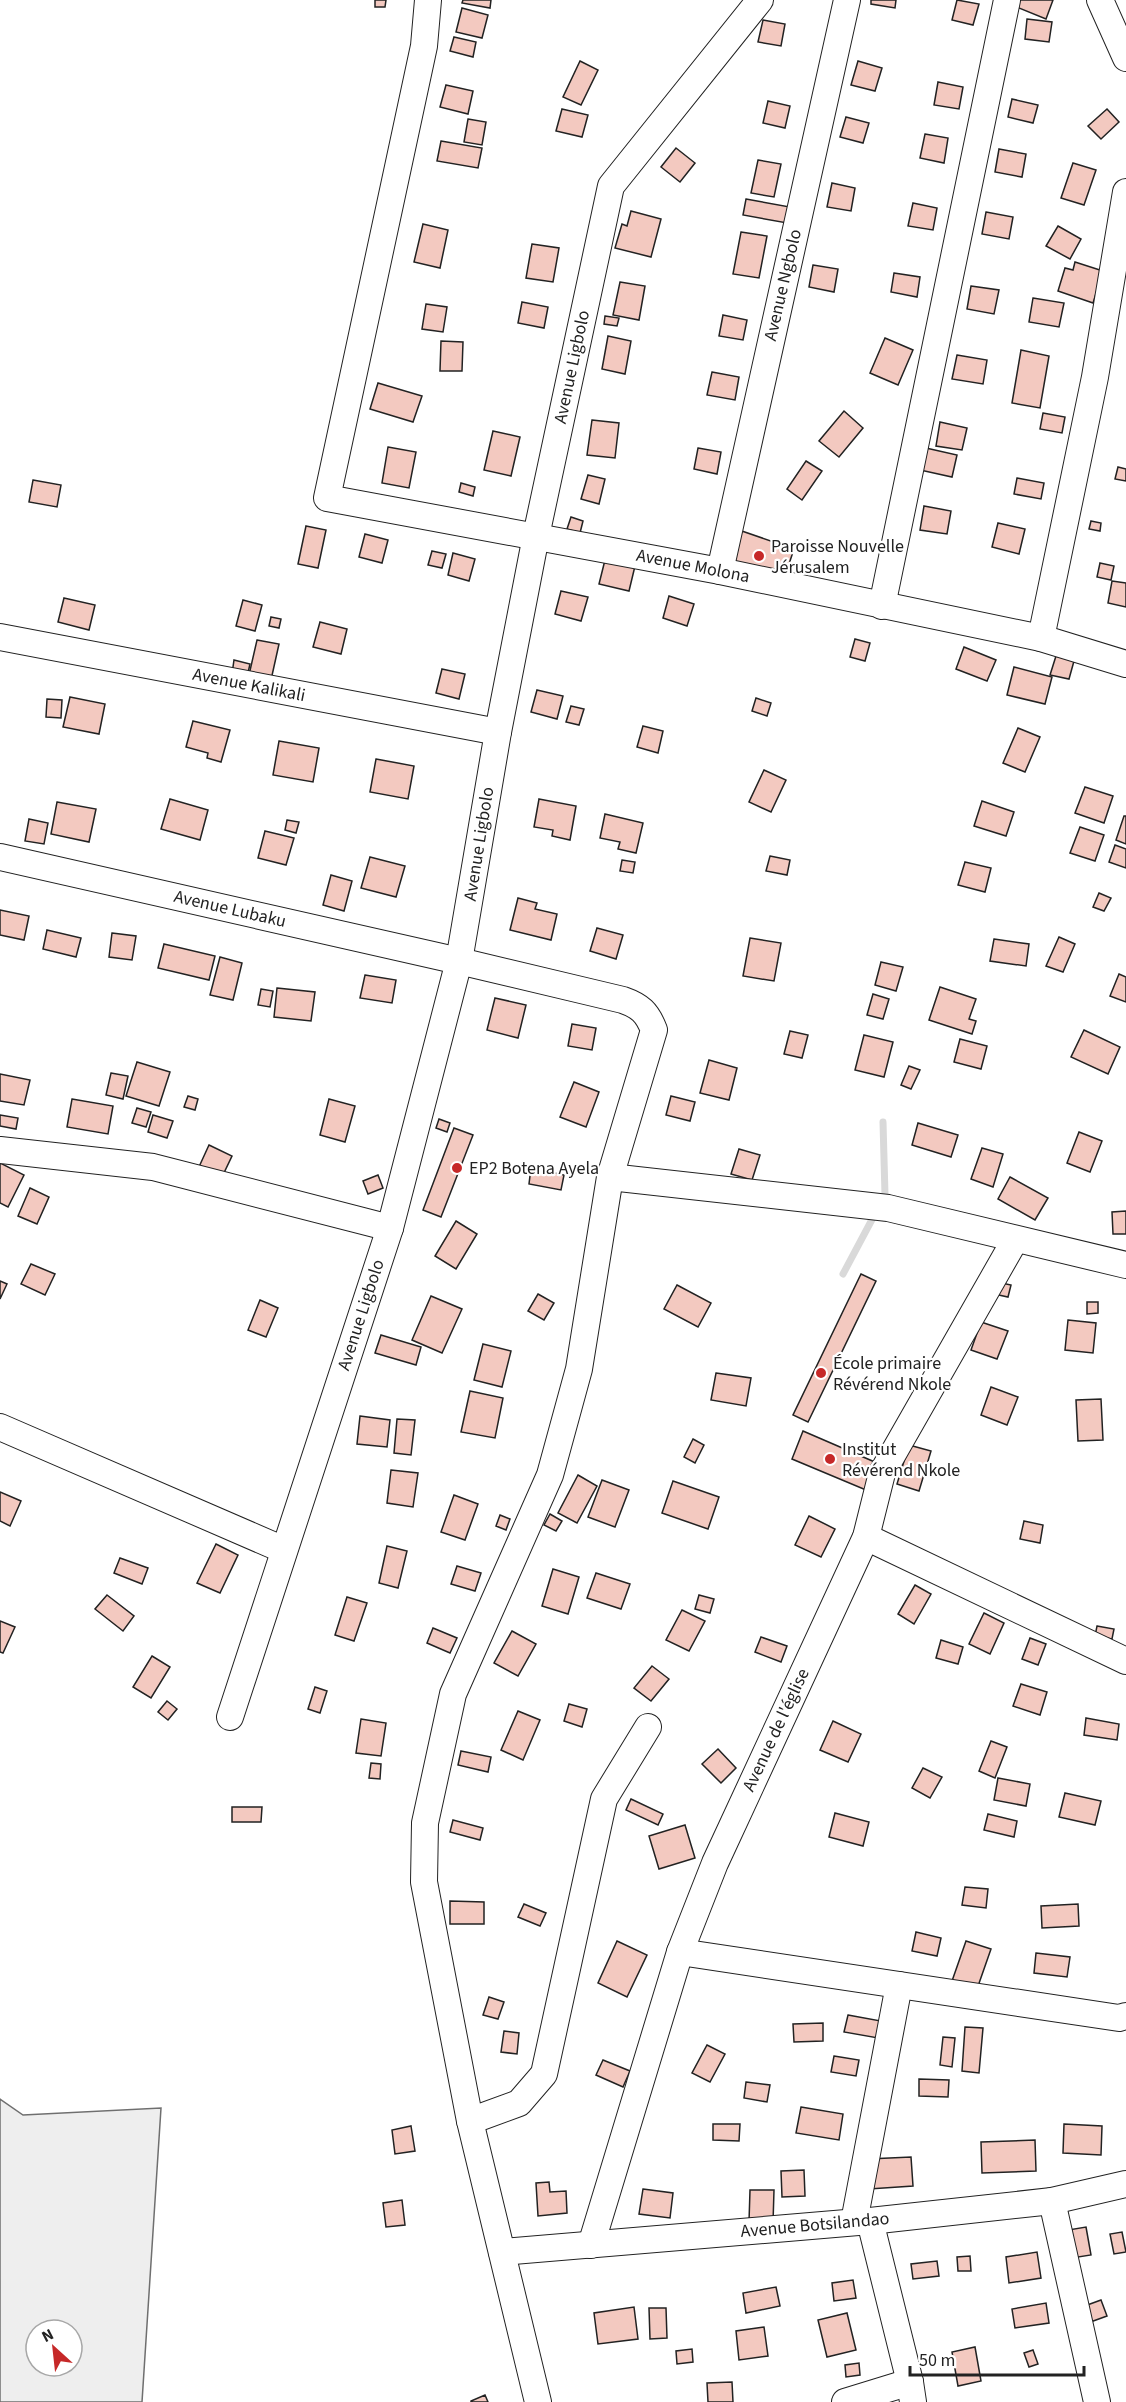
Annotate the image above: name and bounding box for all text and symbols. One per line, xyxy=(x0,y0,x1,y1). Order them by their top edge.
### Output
street label: Avenue Ngbolo xyxy=(758,227,808,343)
street label: Avenue Ligbolo xyxy=(548,308,596,426)
place label: Paroisse Nouvelle Jérusalem xyxy=(771,534,904,580)
street label: Avenue Molona xyxy=(634,543,752,589)
marker: Paroisse Nouvelle Jérusalem xyxy=(752,549,766,563)
street label: Avenue Kalikali xyxy=(190,662,308,708)
street label: Avenue Ligbolo xyxy=(458,785,500,903)
street label: Avenue Lubaku xyxy=(171,884,289,934)
place label: EP2 Botena Ayela xyxy=(469,1156,599,1181)
marker: EP2 Botena Ayela xyxy=(450,1161,464,1175)
street label: Avenue Ligbolo xyxy=(331,1256,391,1374)
place label: École primaire Révérend Nkole xyxy=(833,1351,951,1397)
marker: École primaire Révérend Nkole xyxy=(814,1366,828,1380)
place label: Institut Révérend Nkole xyxy=(842,1437,960,1483)
marker: Institut Révérend Nkole xyxy=(823,1452,837,1466)
street label: Avenue de l'église xyxy=(736,1664,816,1796)
street label: Avenue Botsilandao xyxy=(740,2206,890,2244)
north arrow xyxy=(24,2318,84,2378)
text: N xyxy=(38,2323,57,2348)
scale bar xyxy=(910,2339,1084,2377)
text: 50 m xyxy=(919,2348,955,2373)

